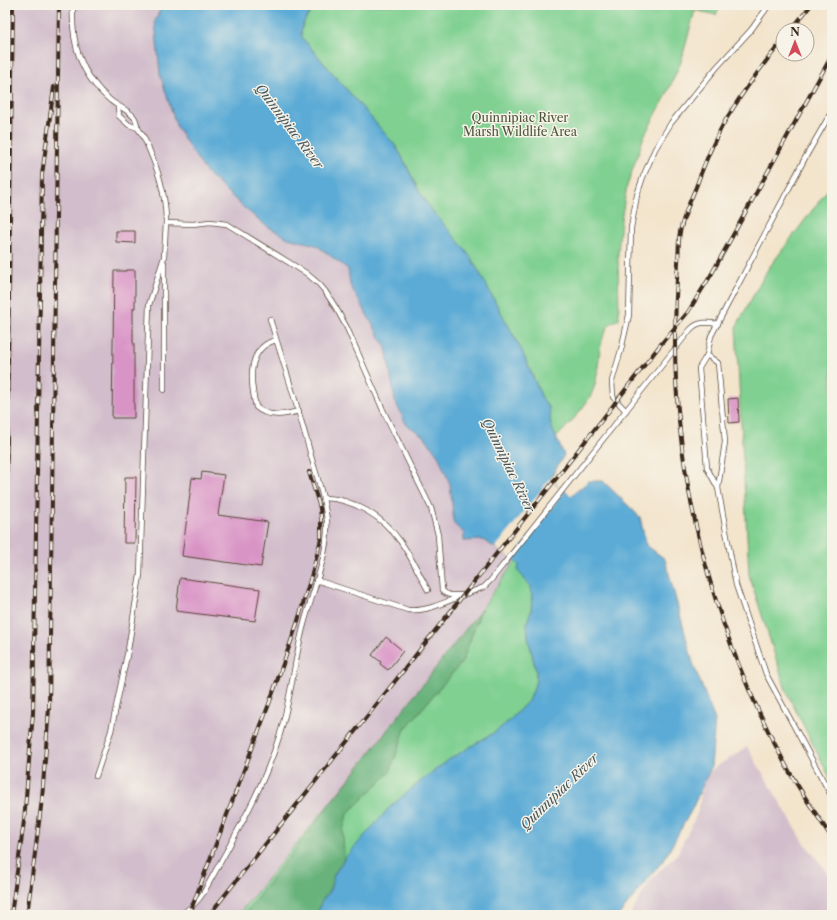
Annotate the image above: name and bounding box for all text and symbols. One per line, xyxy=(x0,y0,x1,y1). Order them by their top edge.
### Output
north arrow xyxy=(775,22,815,62)
text: N xyxy=(790,25,800,39)
water label: Quinnipiac River xyxy=(253,80,328,173)
park label: Quinnipiac River Marsh Wildlife Area xyxy=(463,110,578,139)
water label: Quinnipiac River xyxy=(479,415,539,516)
water label: Quinnipiac River xyxy=(516,749,602,832)

